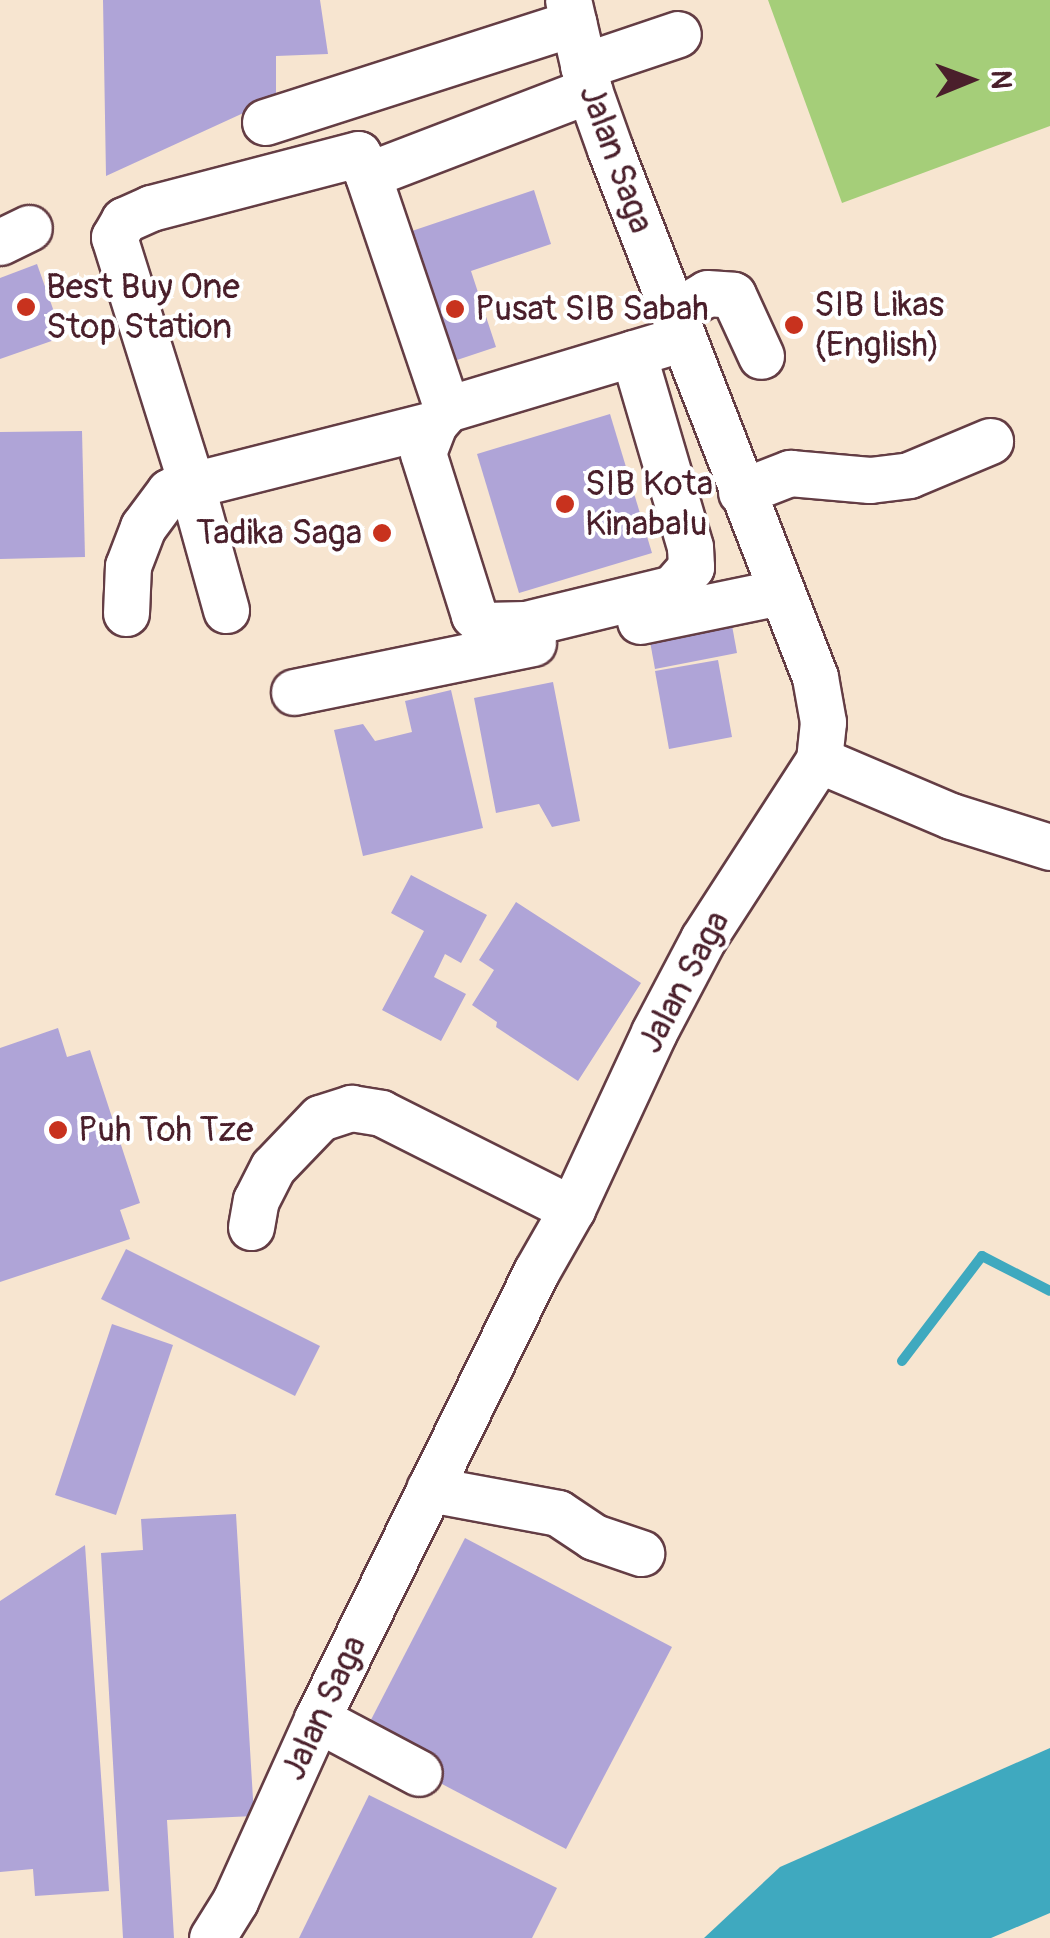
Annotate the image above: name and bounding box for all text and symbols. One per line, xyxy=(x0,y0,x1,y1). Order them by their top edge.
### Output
north arrow xyxy=(920,30,1020,130)
text: N xyxy=(983,70,1018,89)
street label: Jalan Saga xyxy=(570,79,662,239)
place label: Best Buy One Stop Station xyxy=(46,266,240,348)
place label: SIB Likas (English) xyxy=(814,284,944,366)
place label: Pusat SIB Sabah xyxy=(475,288,709,330)
marker: Best Buy One Stop Station xyxy=(15,296,37,318)
marker: Pusat SIB Sabah xyxy=(444,298,466,320)
marker: SIB Likas (English) xyxy=(783,314,805,336)
place label: SIB Kota Kinabalu xyxy=(585,463,713,545)
marker: SIB Kota Kinabalu xyxy=(554,493,576,515)
place label: Tadika Saga xyxy=(196,512,362,554)
marker: Tadika Saga xyxy=(371,522,393,544)
street label: Jalan Saga xyxy=(629,904,739,1060)
place label: Puh Toh Tze xyxy=(78,1109,253,1151)
marker: Puh Toh Tze xyxy=(47,1119,69,1141)
street label: Jalan Saga xyxy=(272,1629,376,1787)

